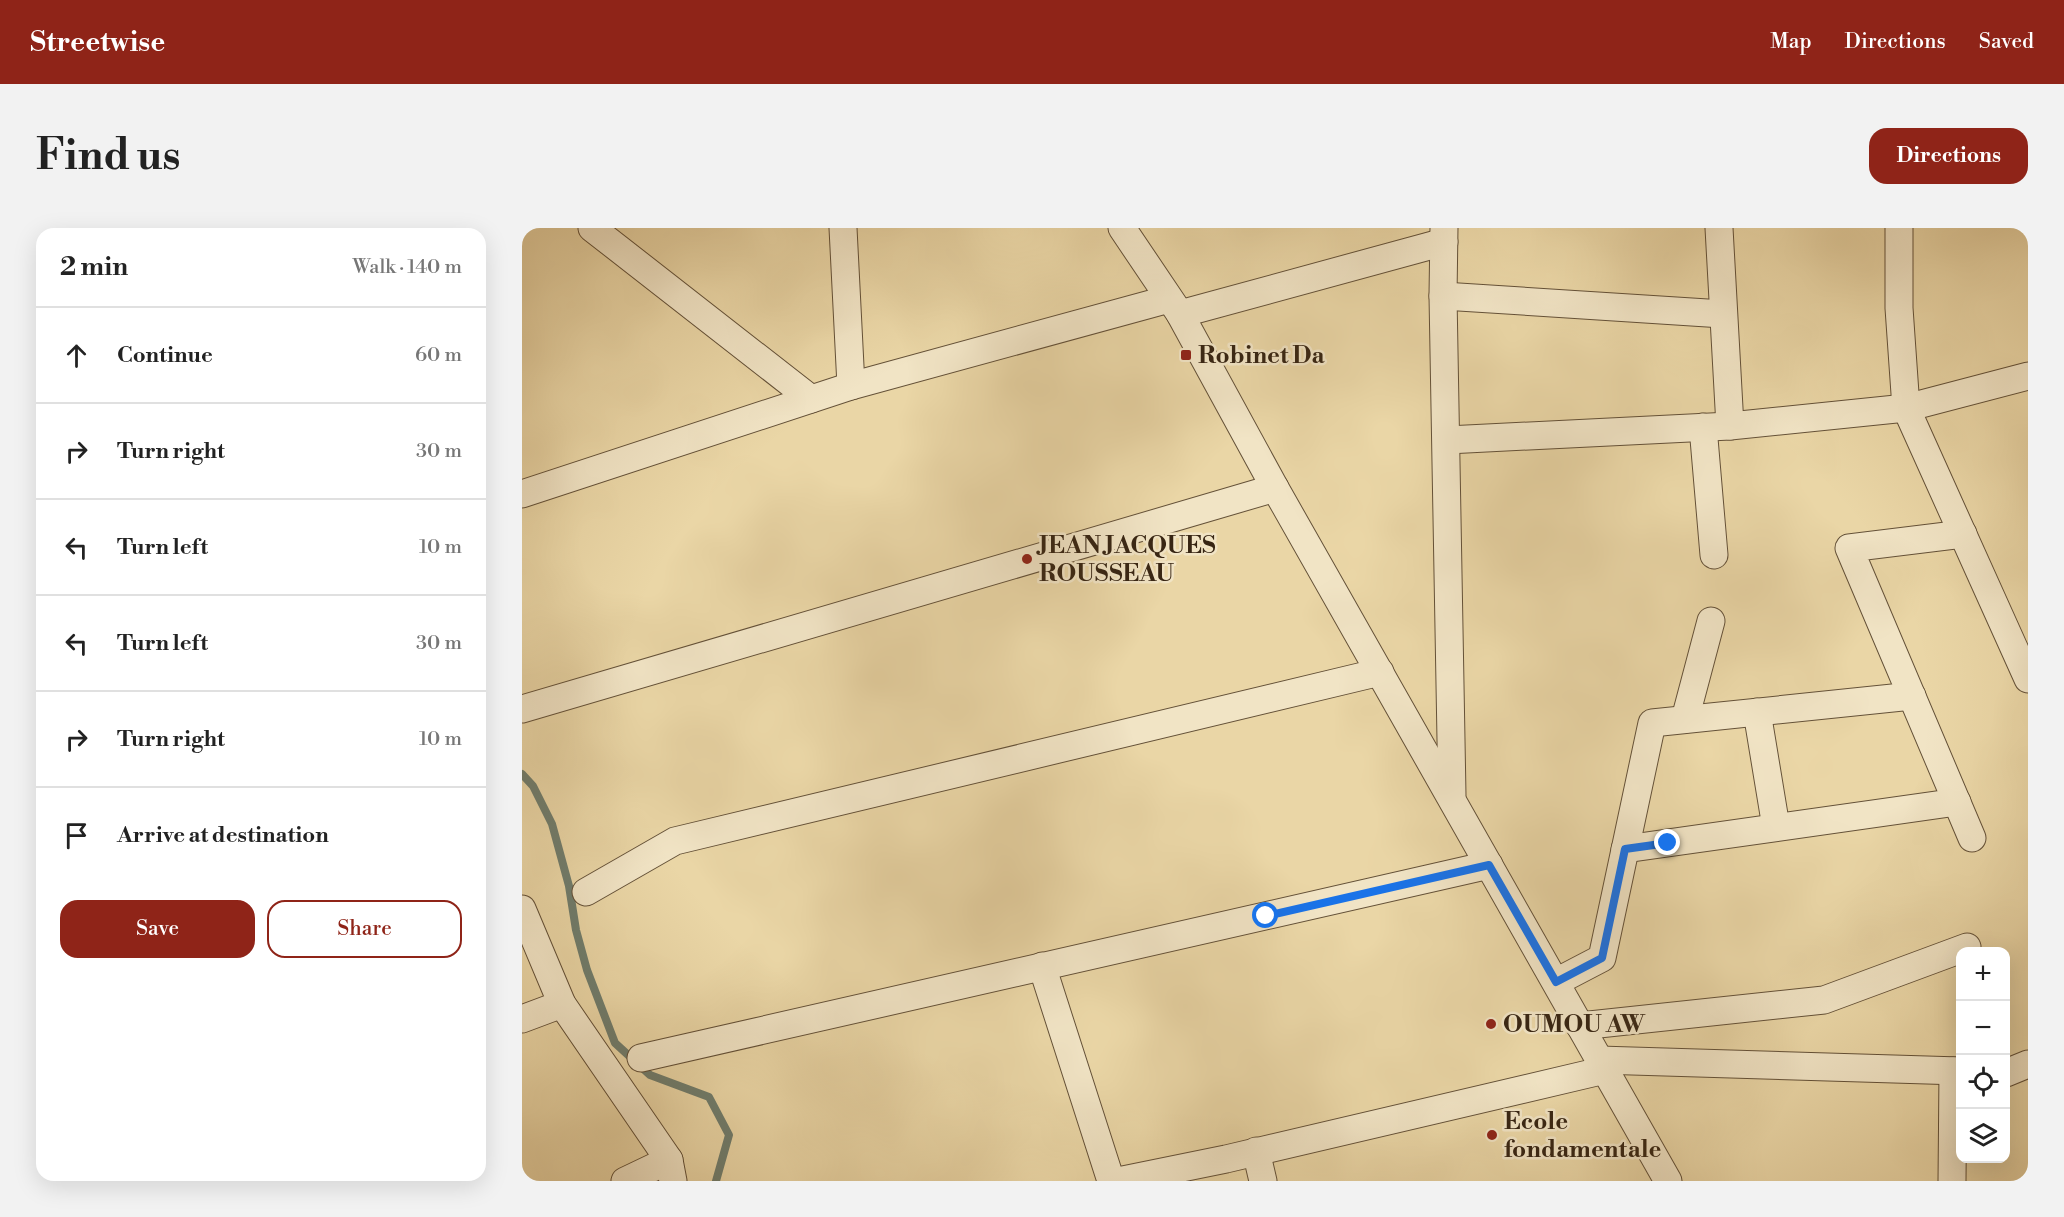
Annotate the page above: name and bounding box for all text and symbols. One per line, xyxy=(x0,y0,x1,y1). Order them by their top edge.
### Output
text: Streetwise xyxy=(30,25,165,60)
text: Map xyxy=(1770,29,1812,55)
text: Directions xyxy=(1845,29,1946,55)
text: Saved xyxy=(1979,29,2034,55)
button: Directions xyxy=(1869,128,2028,184)
text: Find us xyxy=(36,130,180,183)
text: 2 min xyxy=(60,251,128,283)
text: Walk · 140 m xyxy=(352,255,462,280)
icon: ahead xyxy=(60,339,93,372)
place label: Robinet Da xyxy=(1198,341,1325,371)
text: Continue xyxy=(117,342,213,369)
text: 60 m xyxy=(415,343,462,368)
marker: Robinet Da xyxy=(1179,348,1193,362)
icon: right xyxy=(60,435,93,468)
text: Turn right xyxy=(117,438,225,465)
text: 30 m xyxy=(416,439,462,464)
icon: left xyxy=(60,531,93,564)
place label: JEAN JACQUES ROUSSEAU xyxy=(1036,531,1216,589)
text: Turn left xyxy=(117,534,208,561)
text: 10 m xyxy=(419,535,462,560)
marker: JEAN JACQUES ROUSSEAU xyxy=(1020,552,1034,566)
icon: left xyxy=(60,627,93,660)
text: Turn left xyxy=(117,630,208,657)
text: 30 m xyxy=(416,631,462,656)
icon: right xyxy=(60,723,93,756)
text: Turn right xyxy=(117,726,225,753)
text: 10 m xyxy=(419,727,462,752)
icon: arrive xyxy=(60,819,93,852)
text: Arrive at destination xyxy=(117,822,329,849)
route end xyxy=(1654,829,1680,855)
button: Save xyxy=(60,900,255,958)
button: Share xyxy=(267,900,462,958)
route start xyxy=(1252,902,1278,928)
map controls xyxy=(1956,947,2010,1163)
button: + xyxy=(1956,947,2010,1001)
button: − xyxy=(1956,1001,2010,1055)
place label: OUMOU AW xyxy=(1503,1010,1646,1040)
marker: OUMOU AW xyxy=(1484,1017,1498,1031)
button: locate xyxy=(1956,1055,2010,1109)
place label: Ecole fondamentale xyxy=(1504,1107,1662,1165)
button: layers xyxy=(1956,1109,2010,1163)
marker: Ecole fondamentale xyxy=(1485,1128,1499,1142)

